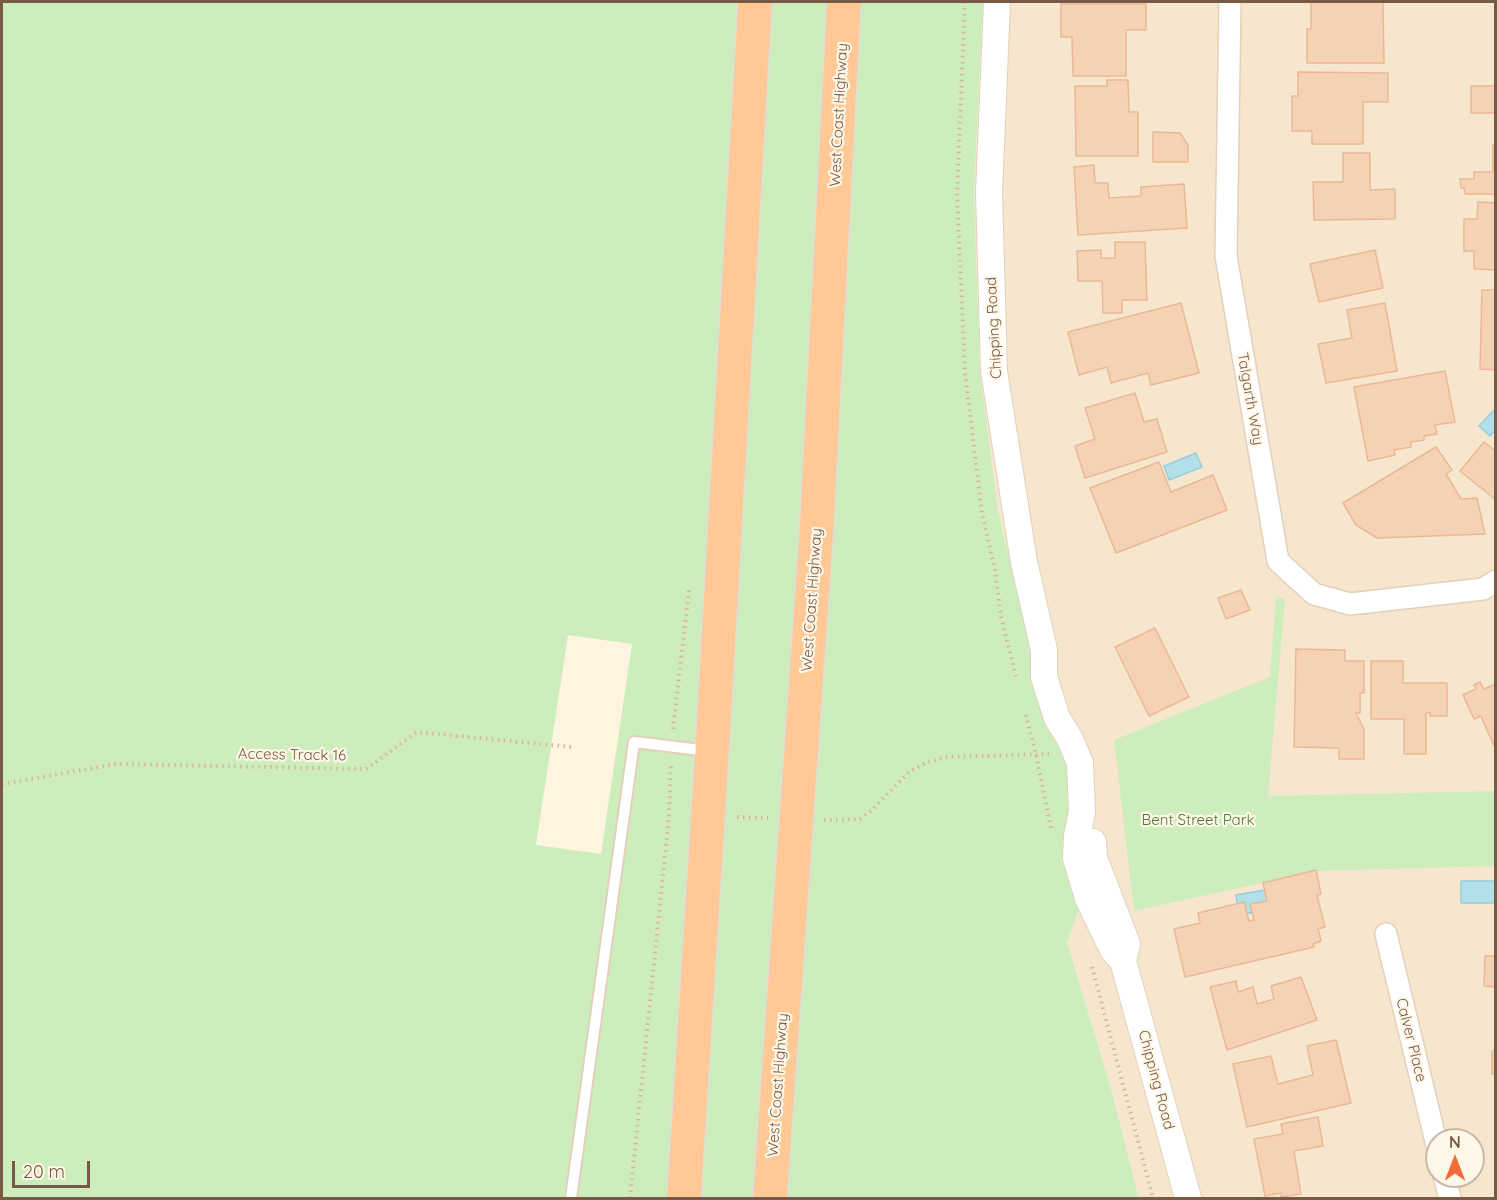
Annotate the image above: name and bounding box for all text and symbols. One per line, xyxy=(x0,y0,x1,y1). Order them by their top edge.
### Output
street label: West Coast Highway xyxy=(826,43,852,187)
street label: Chipping Road xyxy=(982,276,1006,380)
street label: Talgarth Way xyxy=(1233,351,1267,447)
street label: West Coast Highway xyxy=(798,528,826,672)
street label: Access Track 16 xyxy=(238,745,346,765)
park label: Bent Street Park xyxy=(1142,811,1254,829)
street label: Calver Place xyxy=(1392,996,1430,1084)
street label: West Coast Highway xyxy=(764,1013,792,1157)
street label: Chipping Road xyxy=(1134,1028,1178,1132)
north arrow xyxy=(1425,1128,1485,1188)
text: N xyxy=(1449,1132,1461,1152)
scale bar xyxy=(15,1149,93,1187)
text: 20 m xyxy=(23,1160,65,1183)

